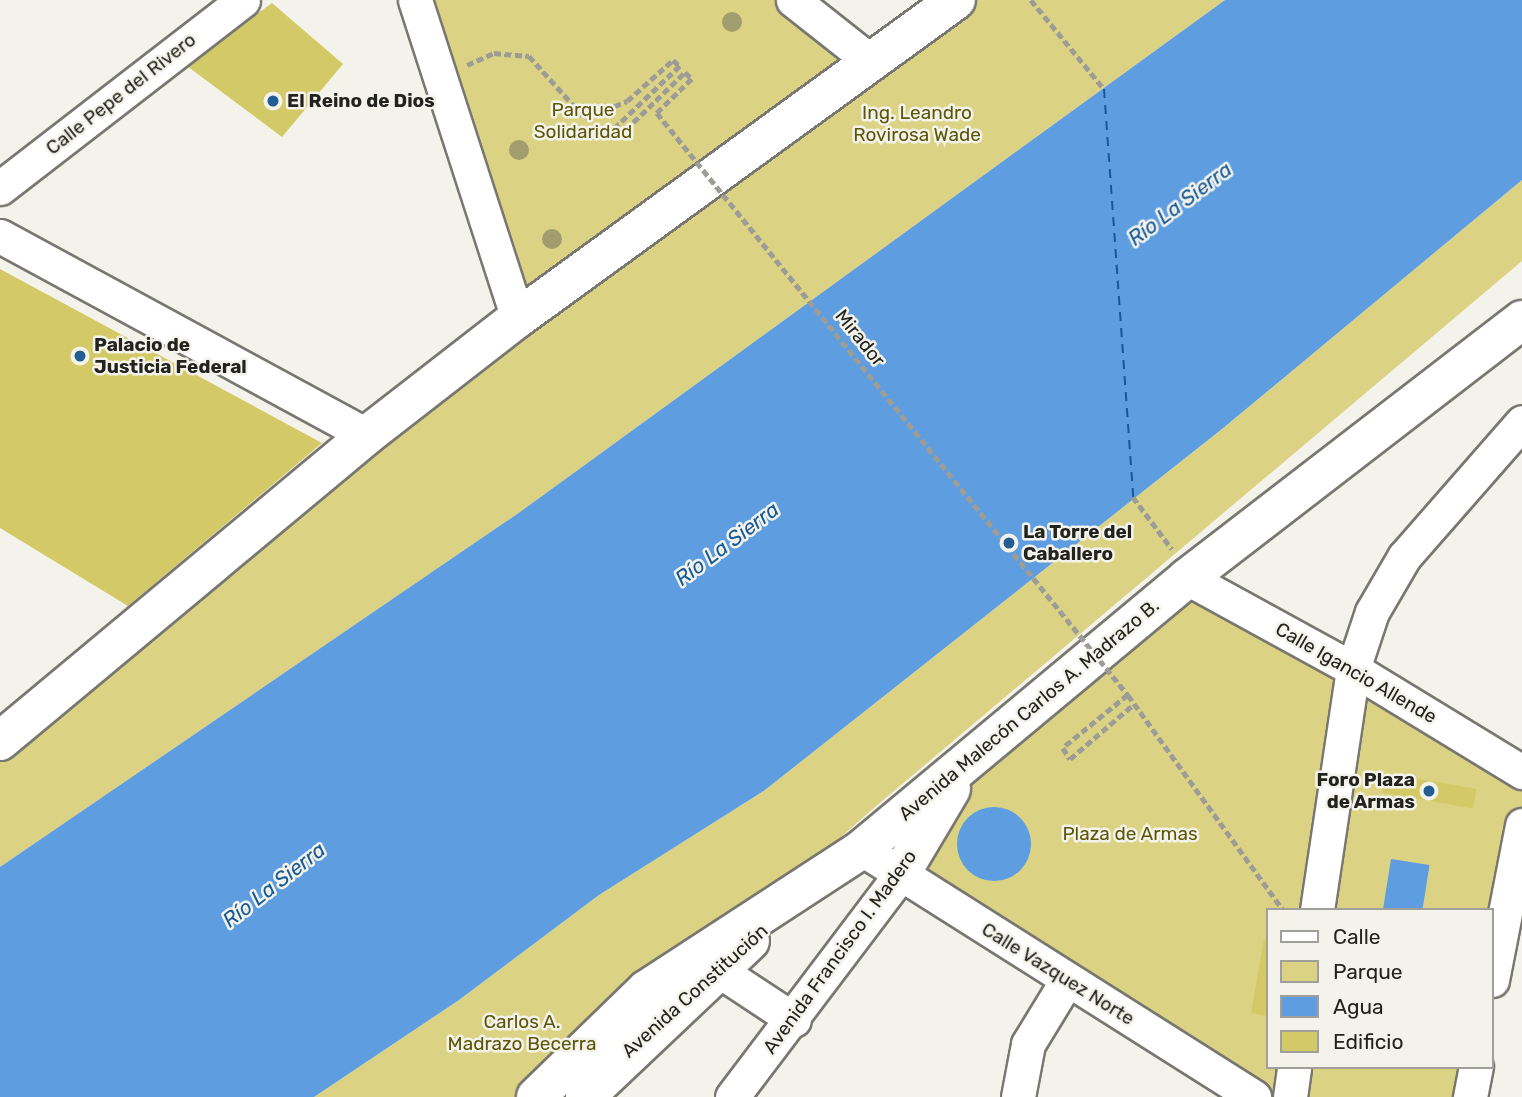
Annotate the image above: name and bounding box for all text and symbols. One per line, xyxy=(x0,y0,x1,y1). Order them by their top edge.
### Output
street label: Calle Pepe del Rivero xyxy=(41,28,201,160)
place label: El Reino de Dios xyxy=(287,90,435,112)
marker: El Reino de Dios xyxy=(265,93,281,109)
park label: Parque Solidaridad xyxy=(534,99,632,143)
park label: Ing. Leandro Rovirosa Wade xyxy=(853,102,981,146)
water label: Río La Sierra xyxy=(1123,157,1237,251)
street label: Mirador xyxy=(830,305,890,371)
place label: Palacio de Justicia Federal xyxy=(94,334,247,378)
marker: Palacio de Justicia Federal xyxy=(72,348,88,364)
water label: Río La Sierra xyxy=(670,497,784,591)
place label: La Torre del Caballero xyxy=(1023,521,1133,565)
marker: La Torre del Caballero xyxy=(1001,535,1017,551)
street label: Avenida Malecón Carlos A. Madrazo B. xyxy=(894,594,1164,826)
street label: Calle Igancio Allende xyxy=(1271,617,1441,729)
place label: Foro Plaza de Armas xyxy=(1316,769,1415,813)
marker: Foro Plaza de Armas xyxy=(1421,783,1437,799)
park label: Plaza de Armas xyxy=(1062,823,1198,845)
water label: Río La Sierra xyxy=(218,837,330,933)
street label: Avenida Francisco I. Madero xyxy=(758,846,922,1058)
legend xyxy=(1266,908,1494,1069)
street label: Calle Vazquez Norte xyxy=(977,918,1139,1030)
street label: Avenida Constitución xyxy=(617,919,773,1063)
text: Calle xyxy=(1333,924,1381,949)
text: Parque xyxy=(1333,959,1403,984)
text: Agua xyxy=(1333,994,1384,1019)
park label: Carlos A. Madrazo Becerra xyxy=(448,1011,596,1055)
text: Edificio xyxy=(1333,1029,1403,1054)

